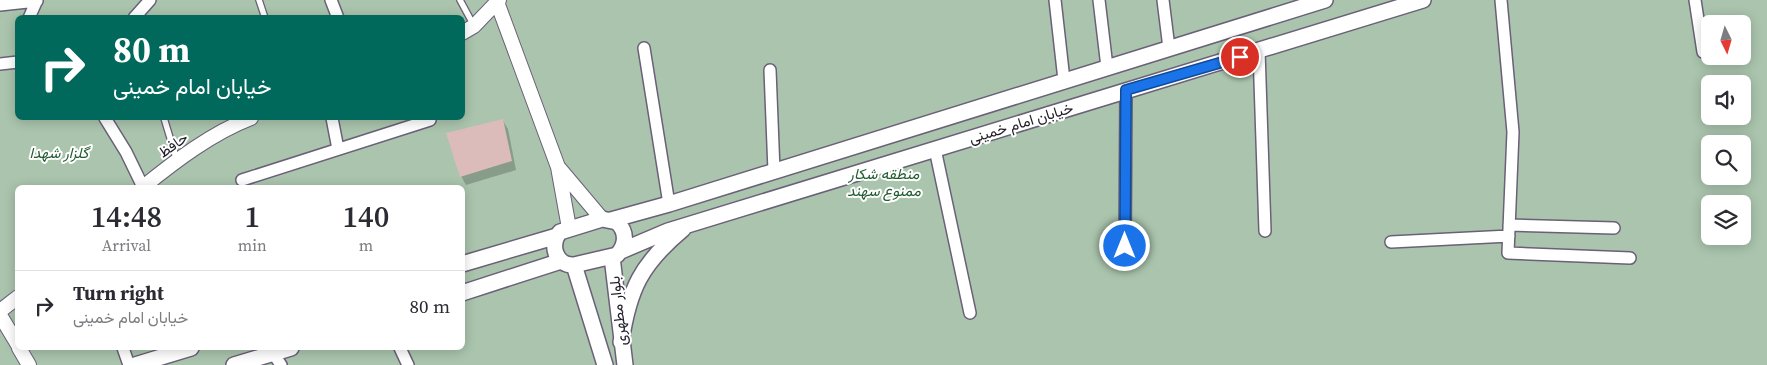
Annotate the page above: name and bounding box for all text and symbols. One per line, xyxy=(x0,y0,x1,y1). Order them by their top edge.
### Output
north arrow xyxy=(1701,15,1751,65)
map controls xyxy=(1701,15,1751,245)
text: 80 m xyxy=(113,26,190,74)
icon: right xyxy=(30,35,95,100)
pin xyxy=(1219,36,1261,78)
icon: arrive xyxy=(1226,43,1254,71)
text: خیابان امام خمینی xyxy=(113,71,272,101)
button: sound xyxy=(1701,75,1751,125)
street label: خیابان امام خمینی xyxy=(966,97,1076,148)
street label: حافظ xyxy=(153,127,192,162)
button: search xyxy=(1701,135,1751,185)
park label: گلزار شهدا xyxy=(29,142,92,163)
park label: منطقه شکار ممنوع سهند xyxy=(847,163,922,202)
button: layers xyxy=(1701,195,1751,245)
text: 14:48 xyxy=(91,196,162,237)
text: 1 xyxy=(244,196,260,237)
text: 140 xyxy=(342,196,389,237)
position arrow xyxy=(1098,219,1150,271)
text: Arrival xyxy=(102,234,151,256)
text: min xyxy=(238,234,267,256)
text: m xyxy=(359,234,373,256)
street label: بلوار مطهری xyxy=(603,275,632,347)
text: Turn right xyxy=(73,280,164,306)
icon: right xyxy=(30,292,58,320)
text: 80 m xyxy=(409,293,450,319)
text: خیابان امام خمینی xyxy=(73,306,188,328)

